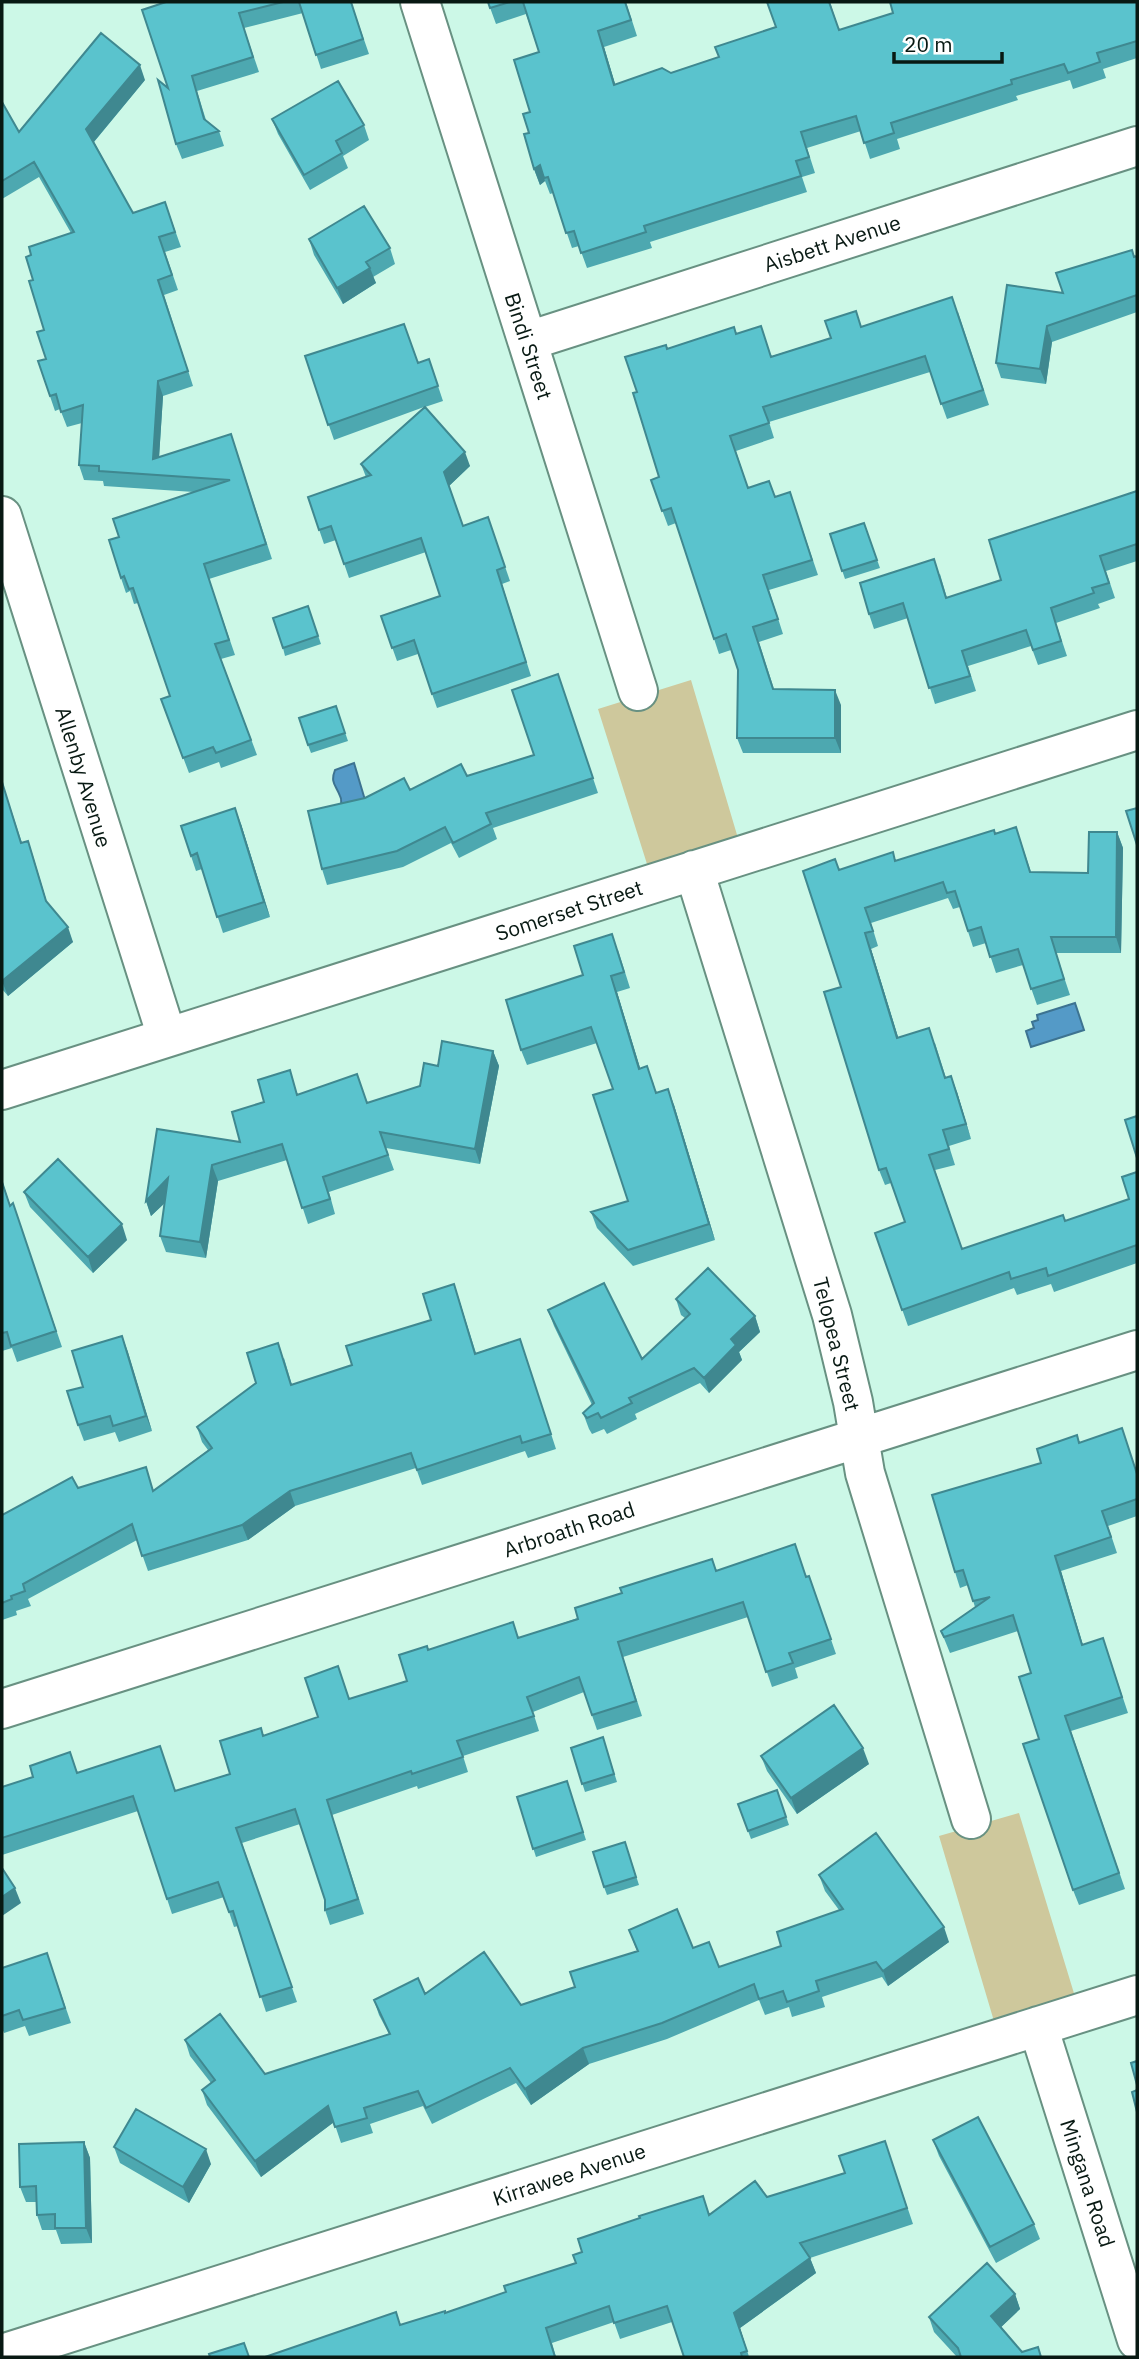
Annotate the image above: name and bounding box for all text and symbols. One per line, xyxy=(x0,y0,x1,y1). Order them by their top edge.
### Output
scale bar xyxy=(894,21,1002,65)
text: 20 m xyxy=(904,30,953,58)
street label: Aisbett Avenue xyxy=(760,208,904,278)
street label: Bindi Street xyxy=(499,289,559,403)
street label: Allenby Avenue xyxy=(49,703,119,851)
street label: Somerset Street xyxy=(492,873,646,947)
street label: Telopea Street xyxy=(807,1274,867,1414)
street label: Arbroath Road xyxy=(500,1495,638,1563)
street label: Mingana Road xyxy=(1054,2115,1122,2251)
street label: Kirrawee Avenue xyxy=(489,2136,649,2212)

